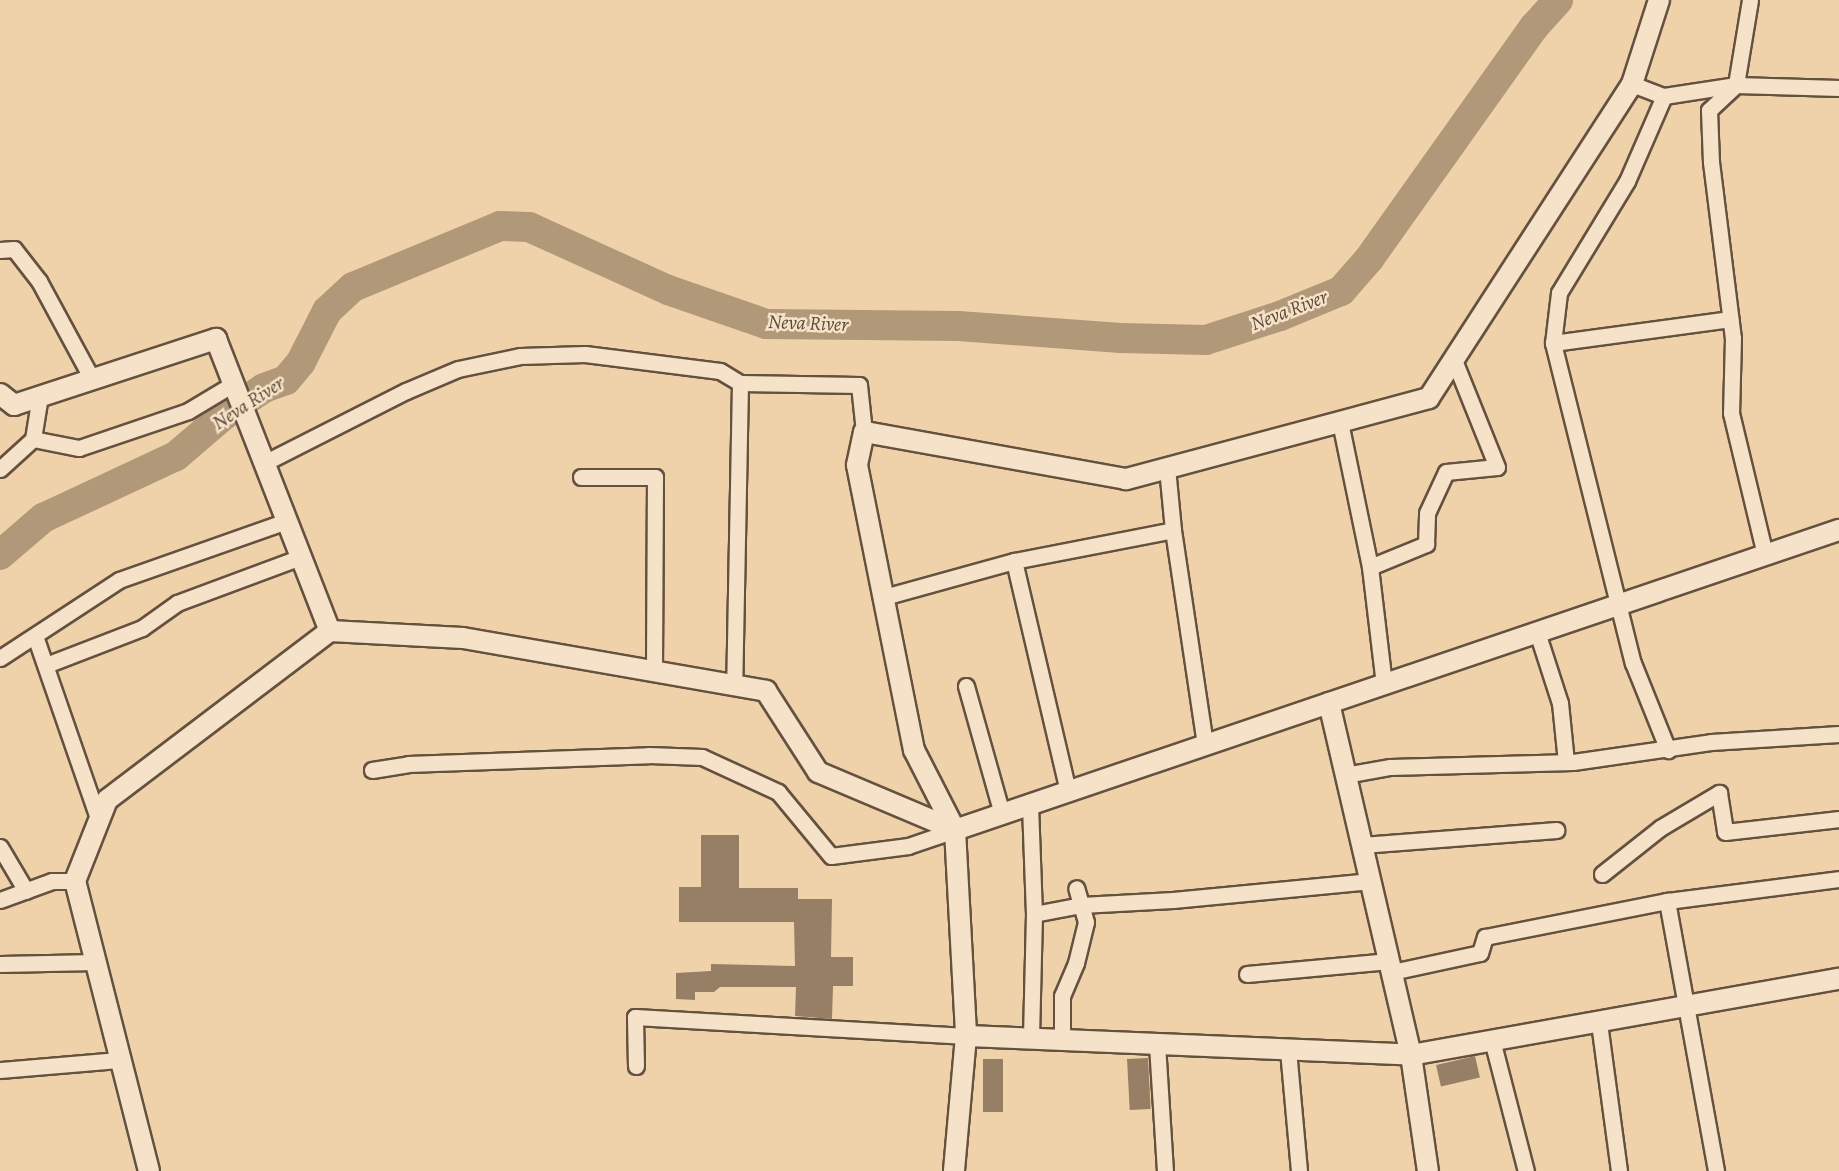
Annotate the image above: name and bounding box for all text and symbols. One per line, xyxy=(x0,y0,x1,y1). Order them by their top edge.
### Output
water label: Neva River xyxy=(1247,284,1331,336)
water label: Neva River xyxy=(767,310,849,336)
water label: Neva River xyxy=(208,371,288,435)

